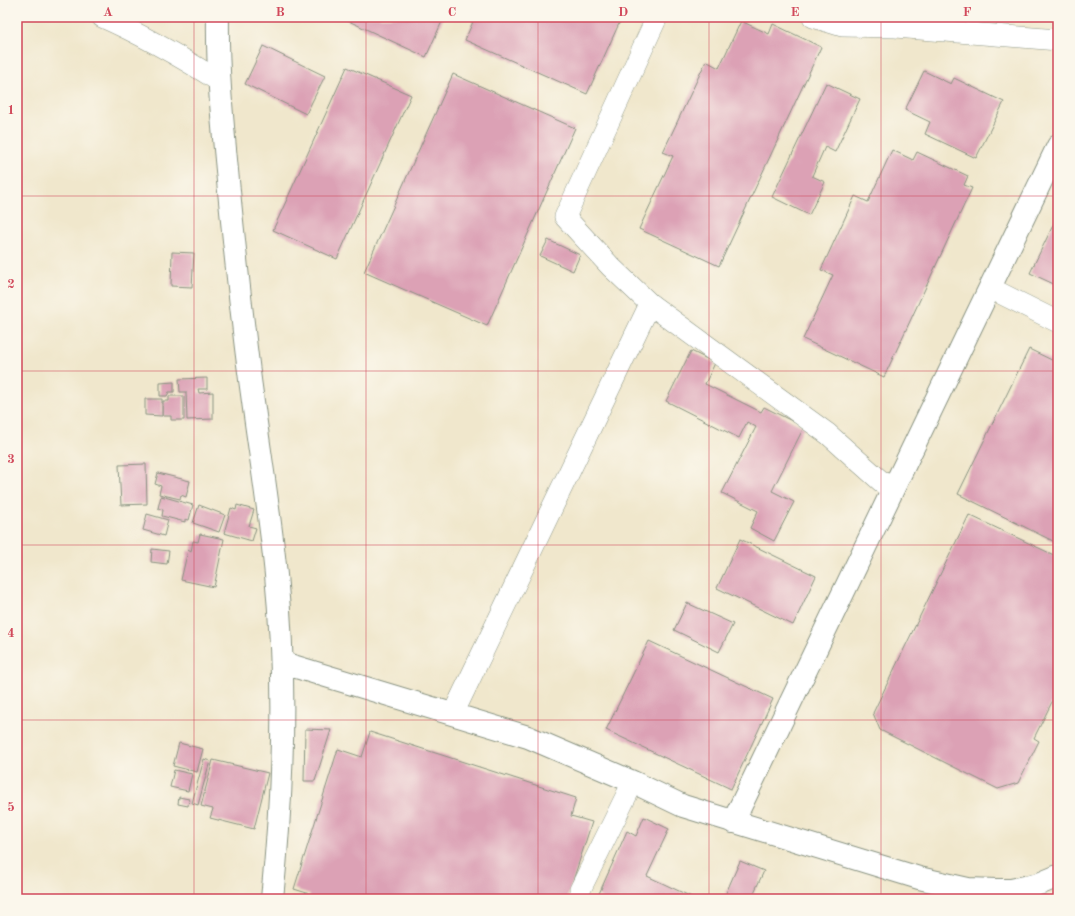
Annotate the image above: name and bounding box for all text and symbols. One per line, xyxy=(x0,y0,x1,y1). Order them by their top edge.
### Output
text: A xyxy=(103,6,113,19)
text: B xyxy=(275,6,285,19)
text: C xyxy=(448,6,456,19)
text: D xyxy=(618,6,628,19)
text: E xyxy=(791,6,800,19)
text: F xyxy=(963,6,972,19)
text: 1 xyxy=(7,104,15,117)
text: 2 xyxy=(7,278,15,291)
text: 3 xyxy=(7,453,15,466)
text: 4 xyxy=(7,627,15,640)
text: 5 xyxy=(7,801,15,814)

